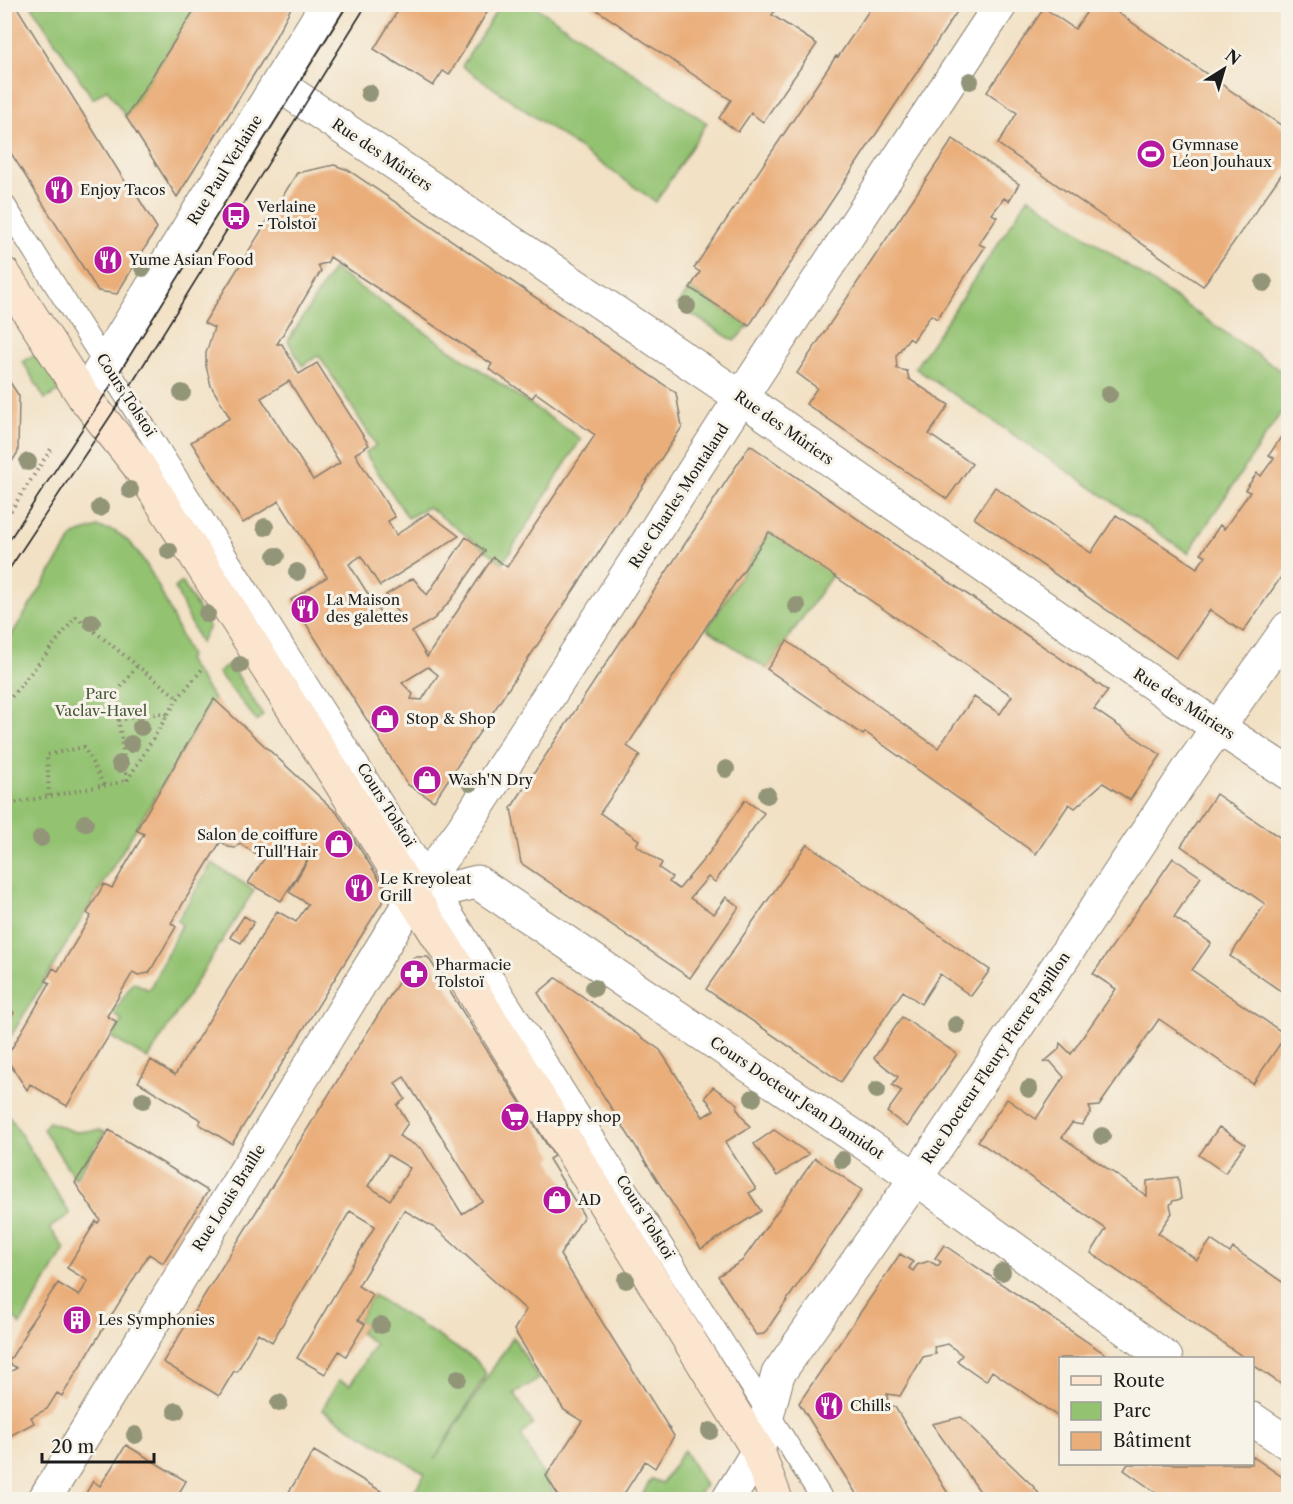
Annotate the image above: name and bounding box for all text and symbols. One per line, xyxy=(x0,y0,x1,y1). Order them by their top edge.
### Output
north arrow xyxy=(1194,39,1254,99)
text: N xyxy=(1221,45,1245,69)
street label: Rue Paul Verlaine xyxy=(183,111,266,228)
street label: Rue des Mûriers xyxy=(329,114,436,195)
place label: Gymnase Léon Jouhaux xyxy=(1172,135,1272,171)
sports icon: Gymnase Léon Jouhaux xyxy=(1135,138,1167,170)
restaurant icon: Enjoy Tacos xyxy=(43,174,75,206)
place label: Enjoy Tacos xyxy=(80,180,166,199)
place label: Verlaine - Tolstoï xyxy=(256,197,317,233)
bus stop icon: Verlaine - Tolstoï xyxy=(220,200,252,232)
restaurant icon: Yume Asian Food xyxy=(92,244,124,276)
place label: Yume Asian Food xyxy=(128,250,254,269)
street label: Cours Tolstoï xyxy=(92,350,161,440)
street label: Rue des Mûriers xyxy=(731,386,838,469)
street label: Rue Charles Montaland xyxy=(625,420,732,572)
place label: La Maison des galettes xyxy=(326,590,408,626)
restaurant icon: La Maison des galettes xyxy=(289,593,321,625)
street label: Rue des Mûriers xyxy=(1130,664,1238,743)
park label: Parc Vaclav-Havel xyxy=(54,684,148,720)
shop icon: Stop & Shop xyxy=(369,703,401,735)
place label: Stop & Shop xyxy=(406,709,496,728)
street label: Cours Tolstoï xyxy=(353,759,420,851)
shop icon: Wash'N Dry xyxy=(411,764,443,796)
place label: Wash'N Dry xyxy=(447,770,534,789)
place label: Salon de coiffure Tull'Hair xyxy=(197,825,319,861)
shop icon: Salon de coiffure Tull'Hair xyxy=(323,828,355,860)
place label: Le Kreyoleat Grill xyxy=(380,869,472,905)
restaurant icon: Le Kreyoleat Grill xyxy=(343,872,375,904)
street label: Rue Docteur Fleury Pierre Papillon xyxy=(917,948,1074,1167)
place label: Pharmacie Tolstoï xyxy=(435,955,511,991)
pharmacy icon: Pharmacie Tolstoï xyxy=(398,958,430,990)
street label: Cours Docteur Jean Damidot xyxy=(707,1032,889,1163)
supermarket icon: Happy shop xyxy=(499,1101,531,1133)
place label: Happy shop xyxy=(536,1107,621,1126)
street label: Rue Louis Braille xyxy=(188,1141,269,1255)
street label: Cours Tolstoï xyxy=(612,1171,679,1263)
shop icon: AD xyxy=(541,1184,573,1216)
place label: AD xyxy=(577,1190,601,1209)
building icon: Les Symphonies xyxy=(61,1304,93,1336)
place label: Les Symphonies xyxy=(98,1310,215,1329)
legend xyxy=(1059,1357,1254,1465)
text: Route xyxy=(1113,1370,1165,1392)
restaurant icon: Chills xyxy=(813,1390,845,1422)
place label: Chills xyxy=(850,1396,891,1415)
text: Parc xyxy=(1113,1400,1151,1422)
scale bar xyxy=(42,1426,154,1464)
text: Bâtiment xyxy=(1113,1430,1192,1452)
text: 20 m xyxy=(51,1436,95,1458)

